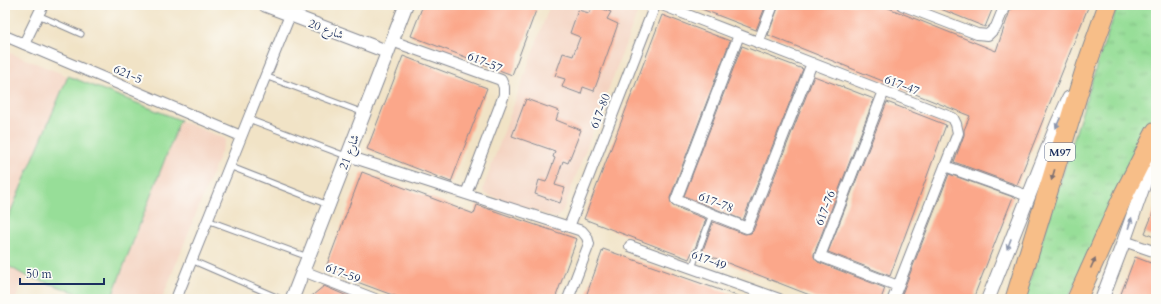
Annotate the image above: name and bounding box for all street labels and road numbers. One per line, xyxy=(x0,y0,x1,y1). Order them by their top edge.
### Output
street label: شارع 20 xyxy=(305,15,346,46)
street label: 617-57 xyxy=(465,48,505,76)
street label: 621-5 xyxy=(111,61,145,87)
street label: 617-47 xyxy=(882,71,922,99)
street label: 617-80 xyxy=(586,91,614,131)
street label: شارع 21 xyxy=(335,132,366,173)
road number: M97 xyxy=(1045,143,1075,161)
street label: 617-78 xyxy=(696,188,736,216)
street label: 617-76 xyxy=(811,188,839,228)
street label: 617-49 xyxy=(689,246,729,274)
street label: 617-59 xyxy=(323,259,363,287)

